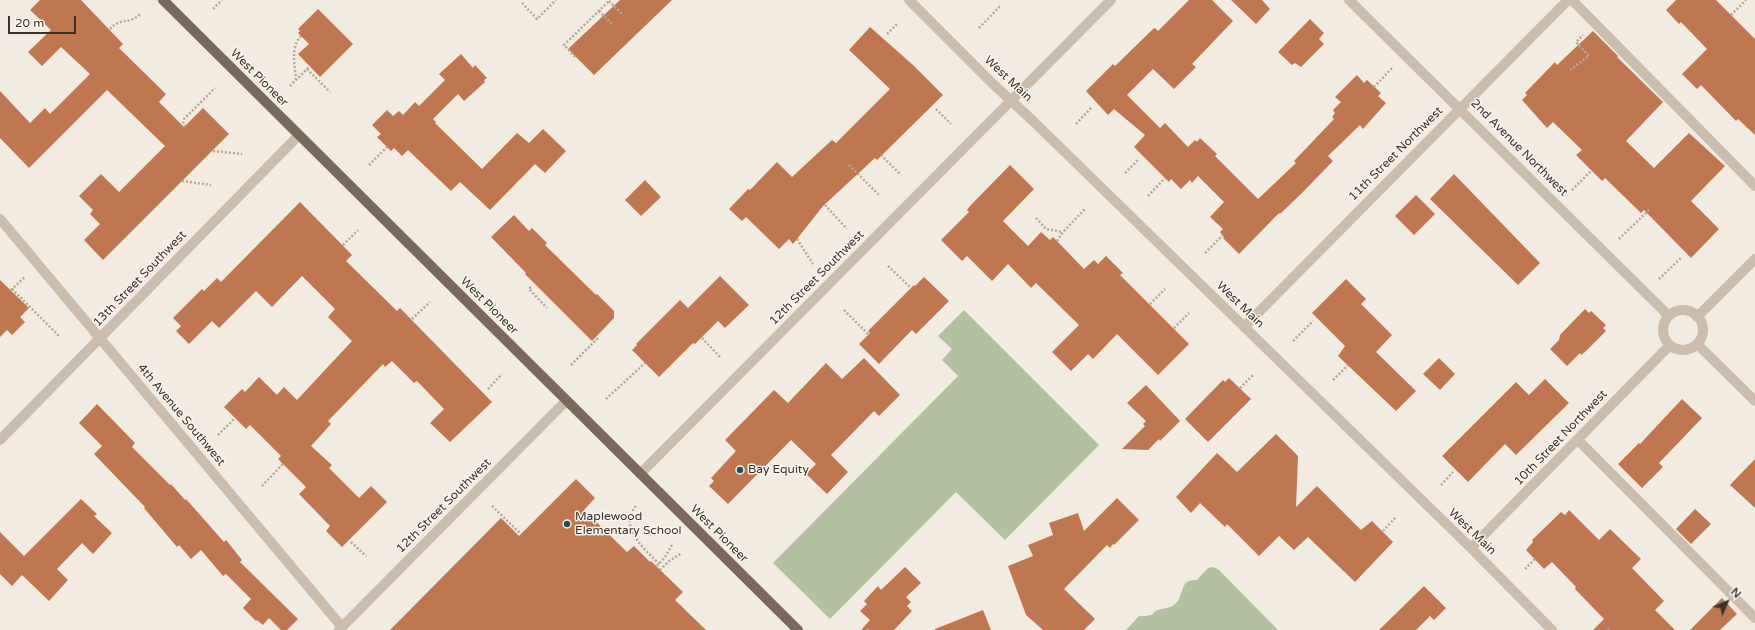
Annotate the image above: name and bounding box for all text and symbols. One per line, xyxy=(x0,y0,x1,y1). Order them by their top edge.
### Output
scale bar xyxy=(10,8,78,34)
text: 20 m xyxy=(15,16,44,30)
street label: West Pioneer xyxy=(227,46,291,110)
street label: West Main xyxy=(981,53,1035,105)
street label: 2nd Avenue Northwest xyxy=(1468,97,1570,199)
street label: 11th Street Northwest xyxy=(1346,104,1446,204)
street label: 13th Street Southwest xyxy=(90,228,190,330)
street label: 12th Street Southwest xyxy=(767,228,867,328)
street label: West Pioneer xyxy=(457,274,521,338)
street label: West Main xyxy=(1213,279,1267,331)
street label: 4th Avenue Southwest xyxy=(134,361,228,469)
street label: 10th Street Northwest xyxy=(1512,387,1610,489)
street label: 12th Street Southwest xyxy=(394,456,494,556)
place label: Bay Equity xyxy=(748,463,809,477)
marker: Bay Equity xyxy=(735,465,745,475)
street label: West Pioneer xyxy=(687,502,751,566)
street label: West Main xyxy=(1445,506,1499,558)
place label: Maplewood Elementary School xyxy=(575,510,682,538)
marker: Maplewood Elementary School xyxy=(562,519,572,529)
north arrow xyxy=(1707,582,1747,622)
text: N xyxy=(1728,585,1744,601)

